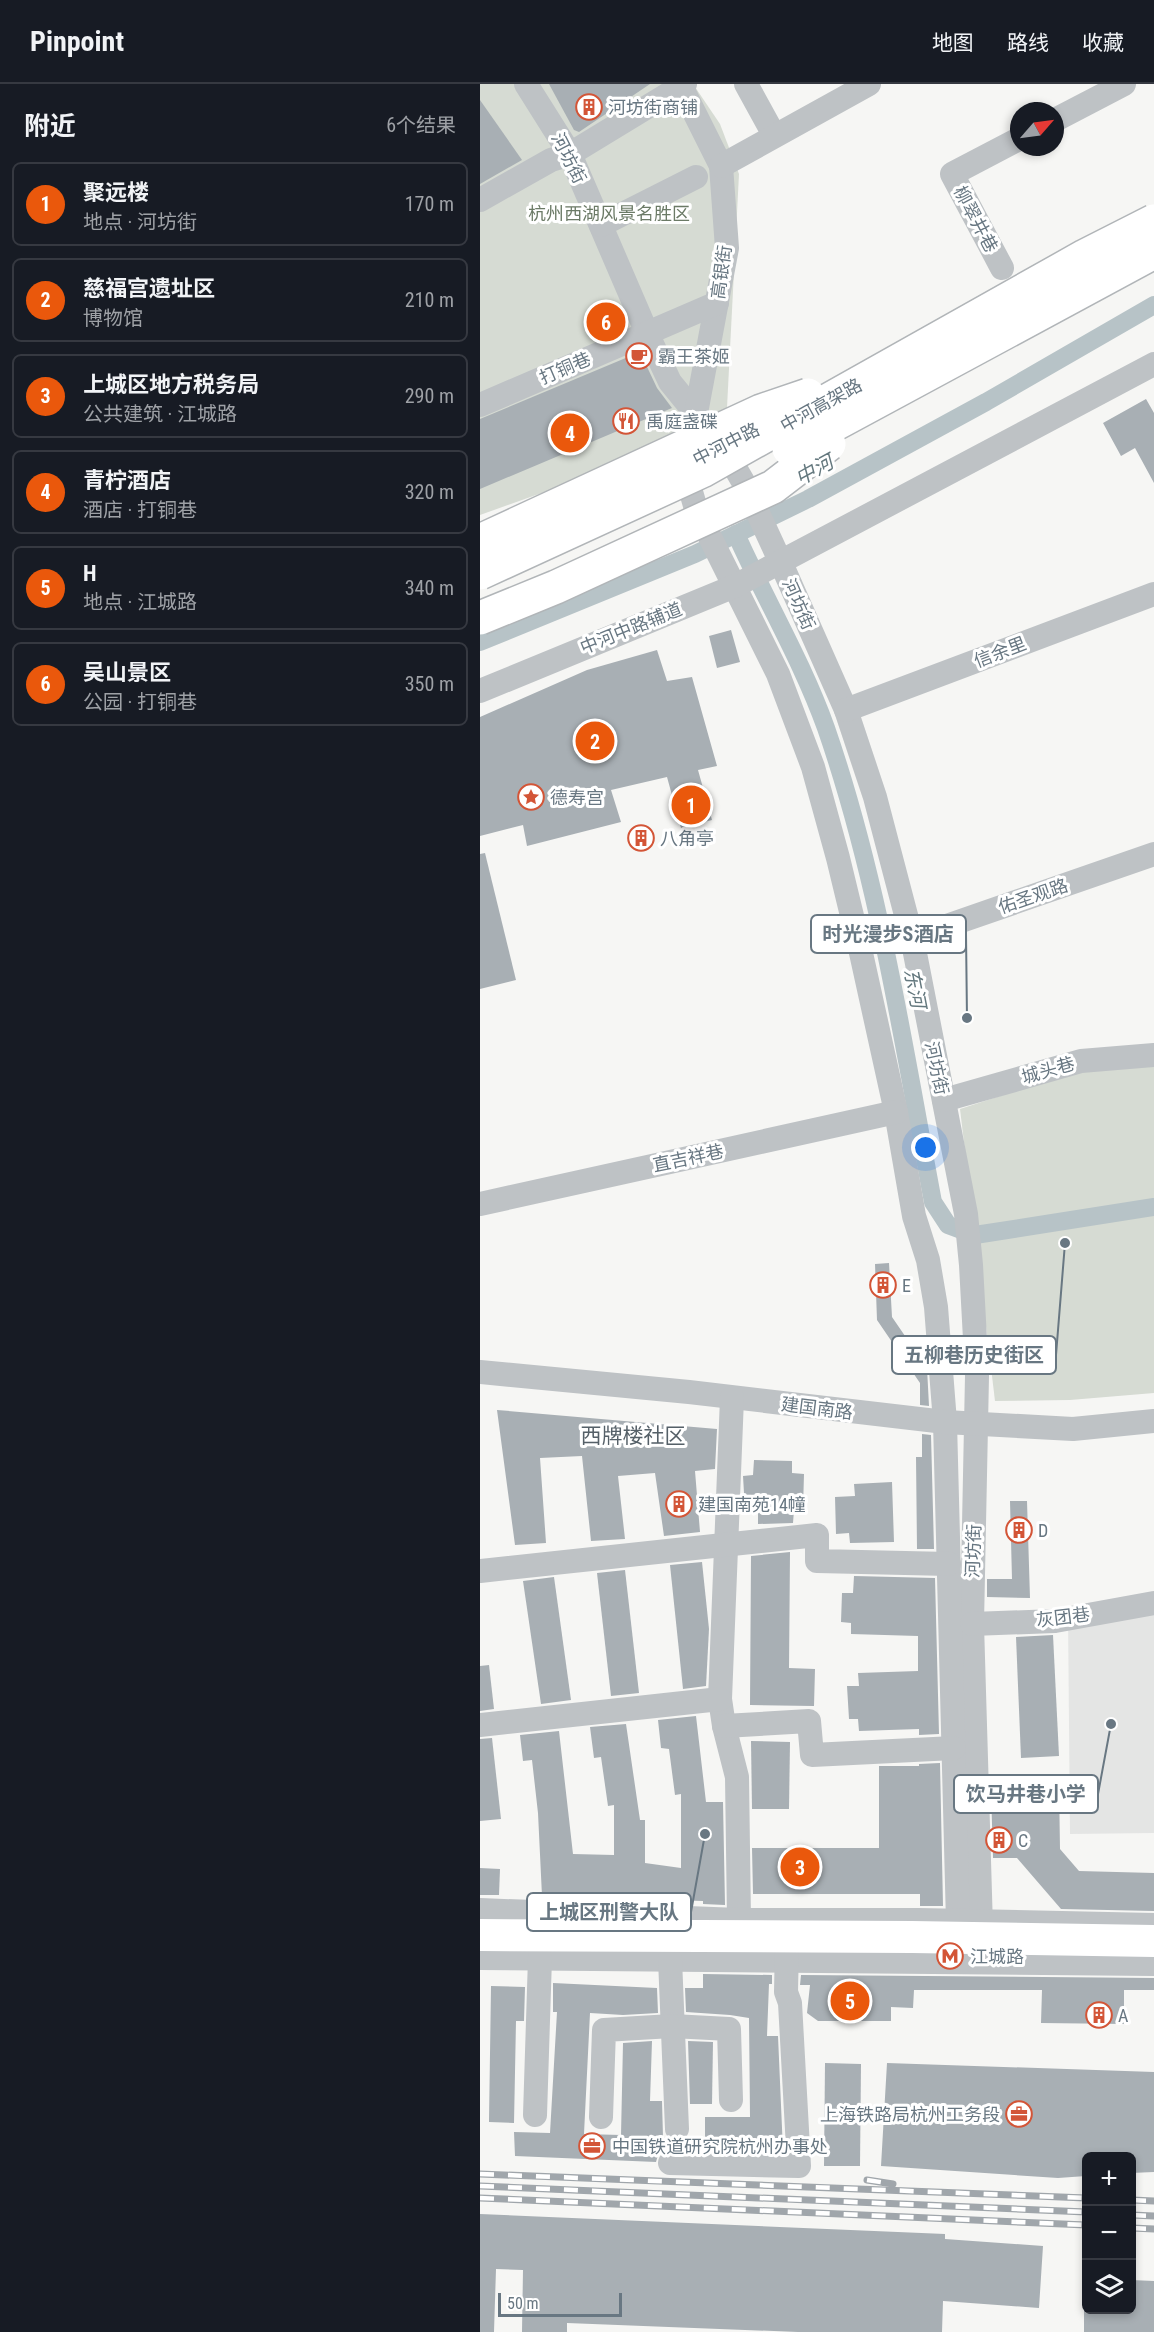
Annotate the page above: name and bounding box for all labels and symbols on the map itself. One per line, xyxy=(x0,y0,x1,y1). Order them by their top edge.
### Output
building icon: 河坊街商铺 xyxy=(574,92,604,122)
place label: 河坊街商铺 xyxy=(608,97,698,118)
north arrow xyxy=(1010,102,1064,156)
street label: 河坊街 xyxy=(547,129,591,187)
street label: 柳翠井巷 xyxy=(950,182,1002,256)
park label: 杭州西湖风景名胜区 xyxy=(528,203,690,224)
street label: 高银街 xyxy=(707,244,735,300)
pin: 6 xyxy=(586,300,626,344)
cafe icon: 霸王茶姬 xyxy=(624,341,654,371)
place label: 霸王茶姬 xyxy=(658,346,730,367)
street label: 打铜巷 xyxy=(536,348,594,388)
street label: 中河高架路 xyxy=(777,374,865,436)
restaurant icon: 禹庭盏碟 xyxy=(611,406,641,436)
pin: 4 xyxy=(550,410,590,456)
place label: 禹庭盏碟 xyxy=(646,411,718,432)
street label: 中河中路 xyxy=(689,418,763,470)
water label: 中河 xyxy=(791,448,841,490)
street label: 河坊街 xyxy=(778,575,820,633)
street label: 中河中路辅道 xyxy=(577,598,685,658)
street label: 信余里 xyxy=(971,633,1029,671)
pin: 2 xyxy=(576,718,614,764)
place icon: 德寿宫 xyxy=(516,782,546,812)
pin: 1 xyxy=(672,782,710,828)
place label: 德寿宫 xyxy=(550,787,604,808)
building icon: 八角亭 xyxy=(626,823,656,853)
place label: 八角亭 xyxy=(660,828,714,849)
street label: 佑圣观路 xyxy=(996,874,1070,918)
callout: 时光漫步S酒店 xyxy=(811,915,966,953)
text: 时光漫步S酒店 xyxy=(823,922,953,946)
water label: 东河 xyxy=(899,966,931,1014)
street label: 河坊街 xyxy=(921,1039,953,1097)
street label: 城头巷 xyxy=(1019,1052,1077,1088)
your location xyxy=(911,1133,940,1162)
street label: 直吉祥巷 xyxy=(651,1140,725,1176)
building icon: E xyxy=(868,1270,898,1300)
place label: E xyxy=(902,1275,911,1296)
callout: 五柳巷历史街区 xyxy=(892,1336,1056,1374)
text: 五柳巷历史街区 xyxy=(904,1343,1044,1367)
street label: 建国南路 xyxy=(780,1393,854,1423)
district label: 西牌楼社区 xyxy=(581,1424,686,1448)
building icon: 建国南苑14幢 xyxy=(664,1489,694,1519)
place label: 建国南苑14幢 xyxy=(698,1494,806,1515)
building icon: D xyxy=(1004,1515,1034,1545)
place label: D xyxy=(1038,1520,1048,1541)
street label: 河坊街 xyxy=(962,1524,984,1578)
street label: 灰团巷 xyxy=(1035,1603,1091,1631)
callout: 饮马井巷小学 xyxy=(954,1775,1098,1813)
text: 饮马井巷小学 xyxy=(965,1782,1086,1806)
building icon: C xyxy=(984,1825,1014,1855)
place label: C xyxy=(1018,1830,1028,1851)
pin: 3 xyxy=(780,1844,820,1890)
callout: 上城区刑警大队 xyxy=(527,1893,691,1931)
text: 上城区刑警大队 xyxy=(539,1900,679,1924)
metro station icon: 江城路 xyxy=(935,1941,965,1971)
place label: 江城路 xyxy=(970,1946,1024,1967)
pin: 5 xyxy=(830,1978,869,2024)
building icon: A xyxy=(1084,2000,1114,2030)
place label: A xyxy=(1118,2005,1129,2026)
office icon: 上海铁路局杭州工务段 xyxy=(1004,2099,1034,2129)
place label: 上海铁路局杭州工务段 xyxy=(820,2104,1000,2125)
office icon: 中国铁道研究院杭州办事处 xyxy=(577,2131,607,2161)
place label: 中国铁道研究院杭州办事处 xyxy=(612,2136,828,2157)
scale bar xyxy=(498,2290,622,2318)

